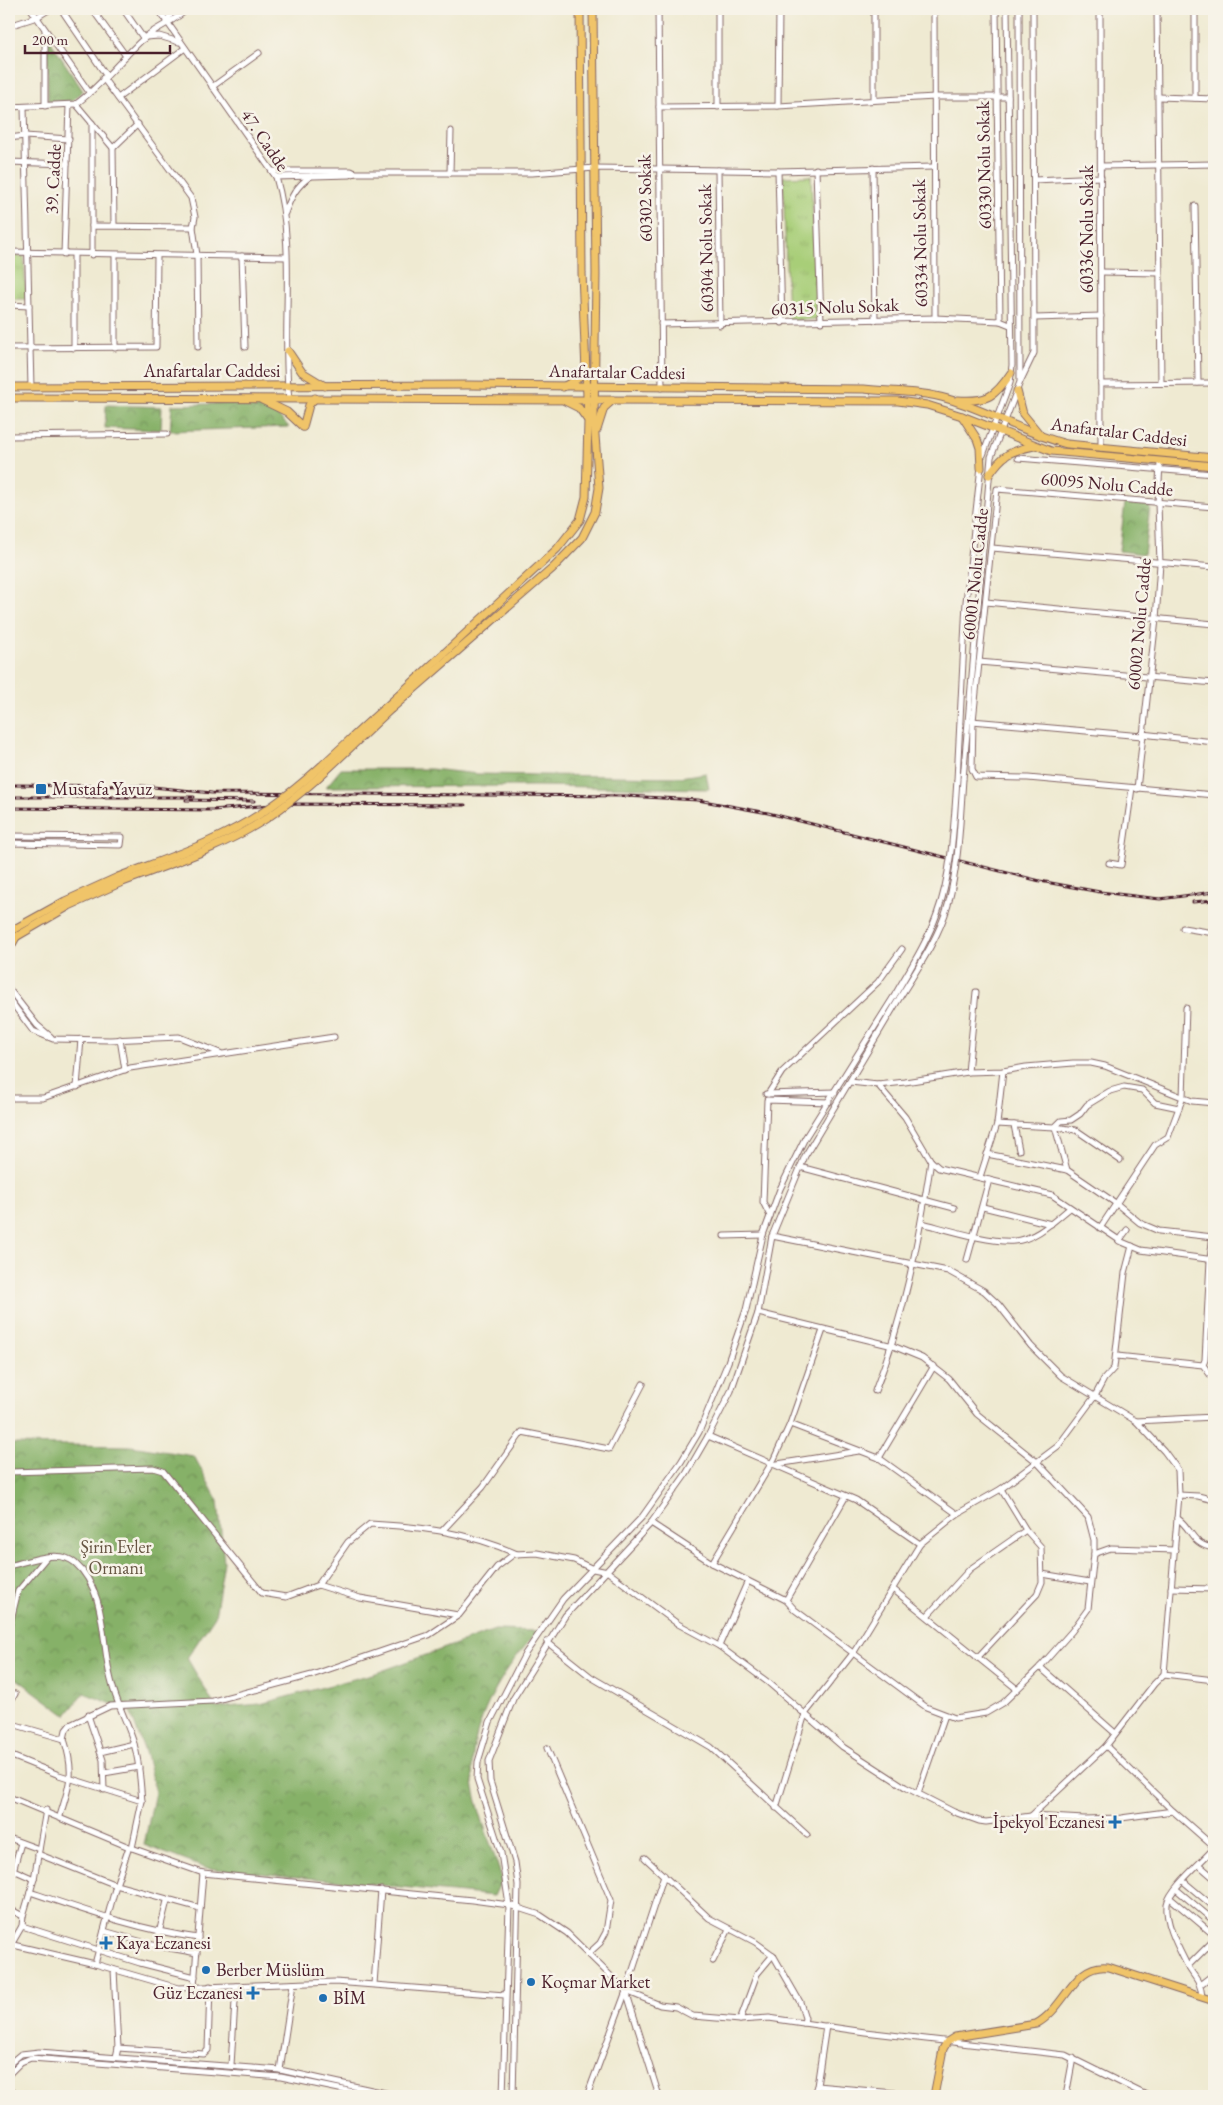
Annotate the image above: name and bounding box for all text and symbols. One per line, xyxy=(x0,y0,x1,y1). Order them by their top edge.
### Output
scale bar xyxy=(25,22,170,54)
text: 200 m xyxy=(32,30,69,49)
street label: 60330 Nolu Sokak xyxy=(971,100,996,229)
street label: 47. Cadde xyxy=(236,104,295,175)
street label: 39. Cadde xyxy=(39,143,66,215)
street label: 60302 Sokak xyxy=(632,153,657,242)
street label: 60336 Nolu Sokak xyxy=(1075,164,1098,293)
street label: 60334 Nolu Sokak xyxy=(907,178,932,307)
street label: 60304 Nolu Sokak xyxy=(693,183,718,312)
street label: 60315 Nolu Sokak xyxy=(771,293,900,320)
street label: Anafartalar Caddesi xyxy=(143,359,281,382)
street label: Anafartalar Caddesi xyxy=(547,359,686,384)
street label: Anafartalar Caddesi xyxy=(1049,412,1189,451)
street label: 60095 Nolu Cadde xyxy=(1040,466,1174,501)
street label: 60001 Nolu Cadde xyxy=(956,507,993,641)
street label: 60002 Nolu Cadde xyxy=(1121,557,1156,691)
place label: Mustafa Yavuz xyxy=(52,777,152,800)
marker: Mustafa Yavuz xyxy=(34,782,48,796)
park label: Şirin Evler Ormanı xyxy=(80,1535,152,1579)
place label: İpekyol Eczanesi xyxy=(993,1810,1106,1833)
marker: İpekyol Eczanesi xyxy=(1109,1816,1121,1828)
place label: Kaya Eczanesi xyxy=(116,1931,212,1954)
marker: Kaya Eczanesi xyxy=(100,1937,112,1949)
place label: Berber Müslüm xyxy=(216,1958,325,1981)
marker: Berber Müslüm xyxy=(200,1964,212,1976)
place label: Koçmar Market xyxy=(541,1970,651,1993)
marker: Koçmar Market xyxy=(525,1976,537,1988)
place label: Güz Eczanesi xyxy=(153,1981,244,2004)
place label: BİM xyxy=(333,1986,366,2009)
marker: Güz Eczanesi xyxy=(247,1987,259,1999)
marker: BİM xyxy=(317,1992,329,2004)

